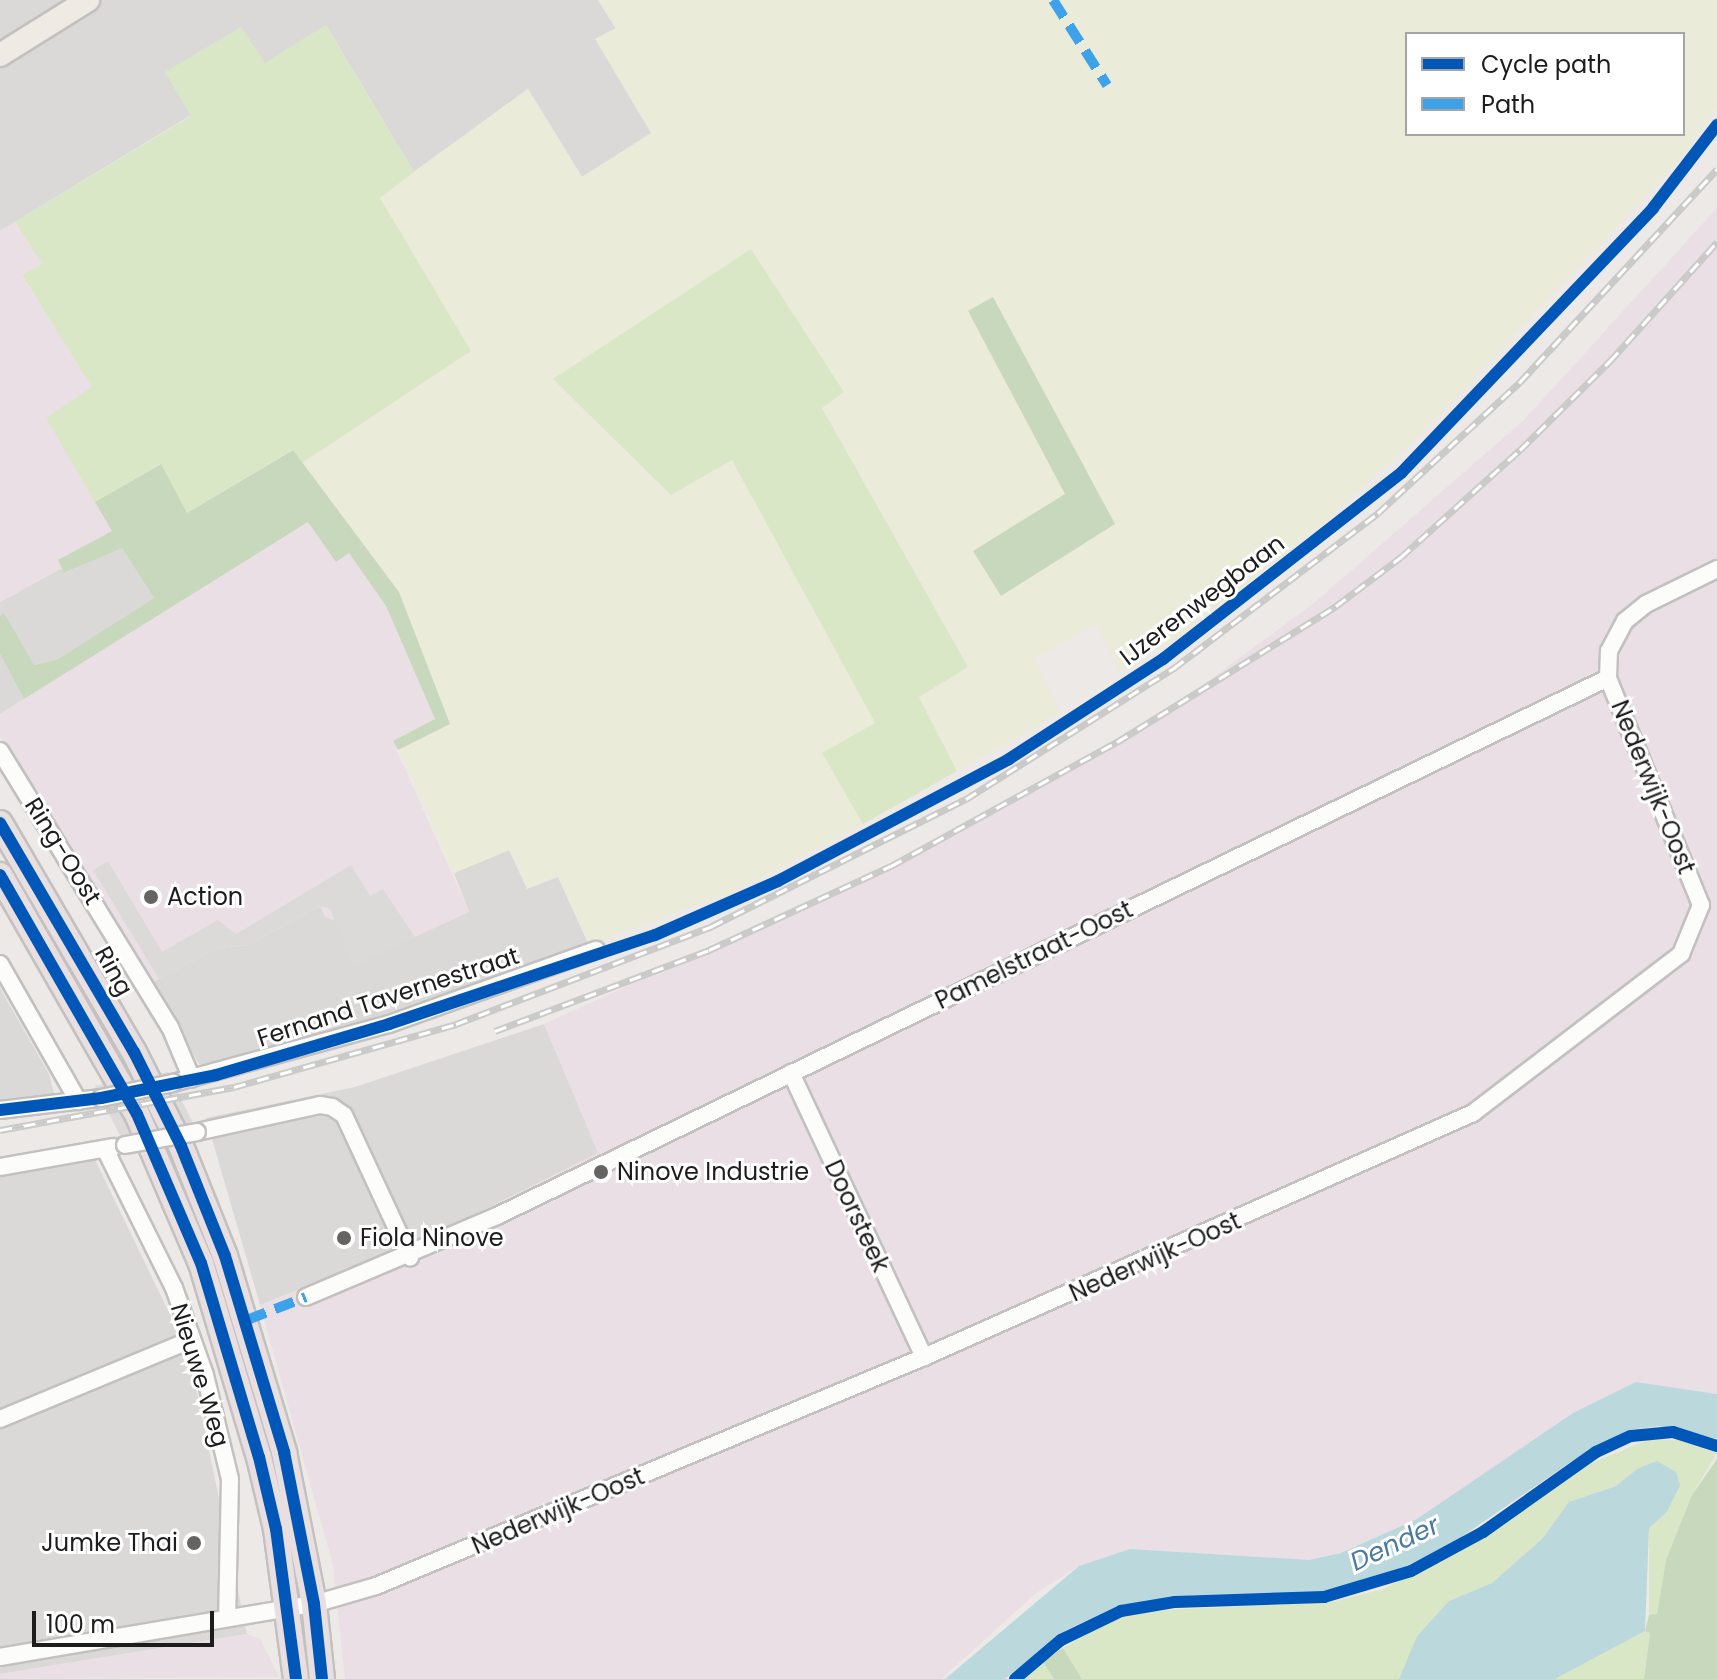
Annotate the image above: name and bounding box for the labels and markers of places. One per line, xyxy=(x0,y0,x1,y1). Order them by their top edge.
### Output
place label: Action xyxy=(167,883,243,911)
marker: Action xyxy=(142,888,160,906)
place label: Ninove Industrie xyxy=(617,1158,809,1186)
marker: Ninove Industrie xyxy=(592,1163,610,1181)
place label: Fiola Ninove xyxy=(360,1224,504,1252)
marker: Fiola Ninove xyxy=(335,1229,353,1247)
place label: Jumke Thai xyxy=(41,1529,178,1557)
marker: Jumke Thai xyxy=(185,1534,203,1552)

